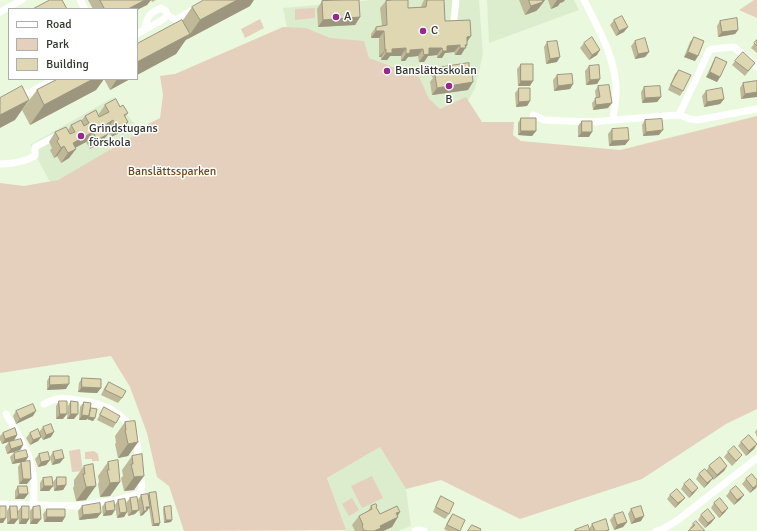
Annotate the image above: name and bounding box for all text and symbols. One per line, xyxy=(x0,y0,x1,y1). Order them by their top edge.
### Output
legend xyxy=(8,8,138,80)
place label: A xyxy=(344,10,351,24)
marker: A xyxy=(331,12,341,22)
text: Road xyxy=(46,17,72,32)
place label: C xyxy=(431,24,438,38)
marker: C xyxy=(418,26,428,36)
text: Park xyxy=(46,37,69,52)
text: Building xyxy=(46,57,89,72)
place label: Banslättsskolan xyxy=(395,64,477,78)
marker: Banslättsskolan xyxy=(382,66,392,76)
marker: B xyxy=(444,81,454,91)
place label: B xyxy=(445,93,453,107)
place label: Grindstugans förskola xyxy=(89,122,158,150)
marker: Grindstugans förskola xyxy=(76,131,86,141)
park label: Banslättssparken xyxy=(128,165,216,179)

